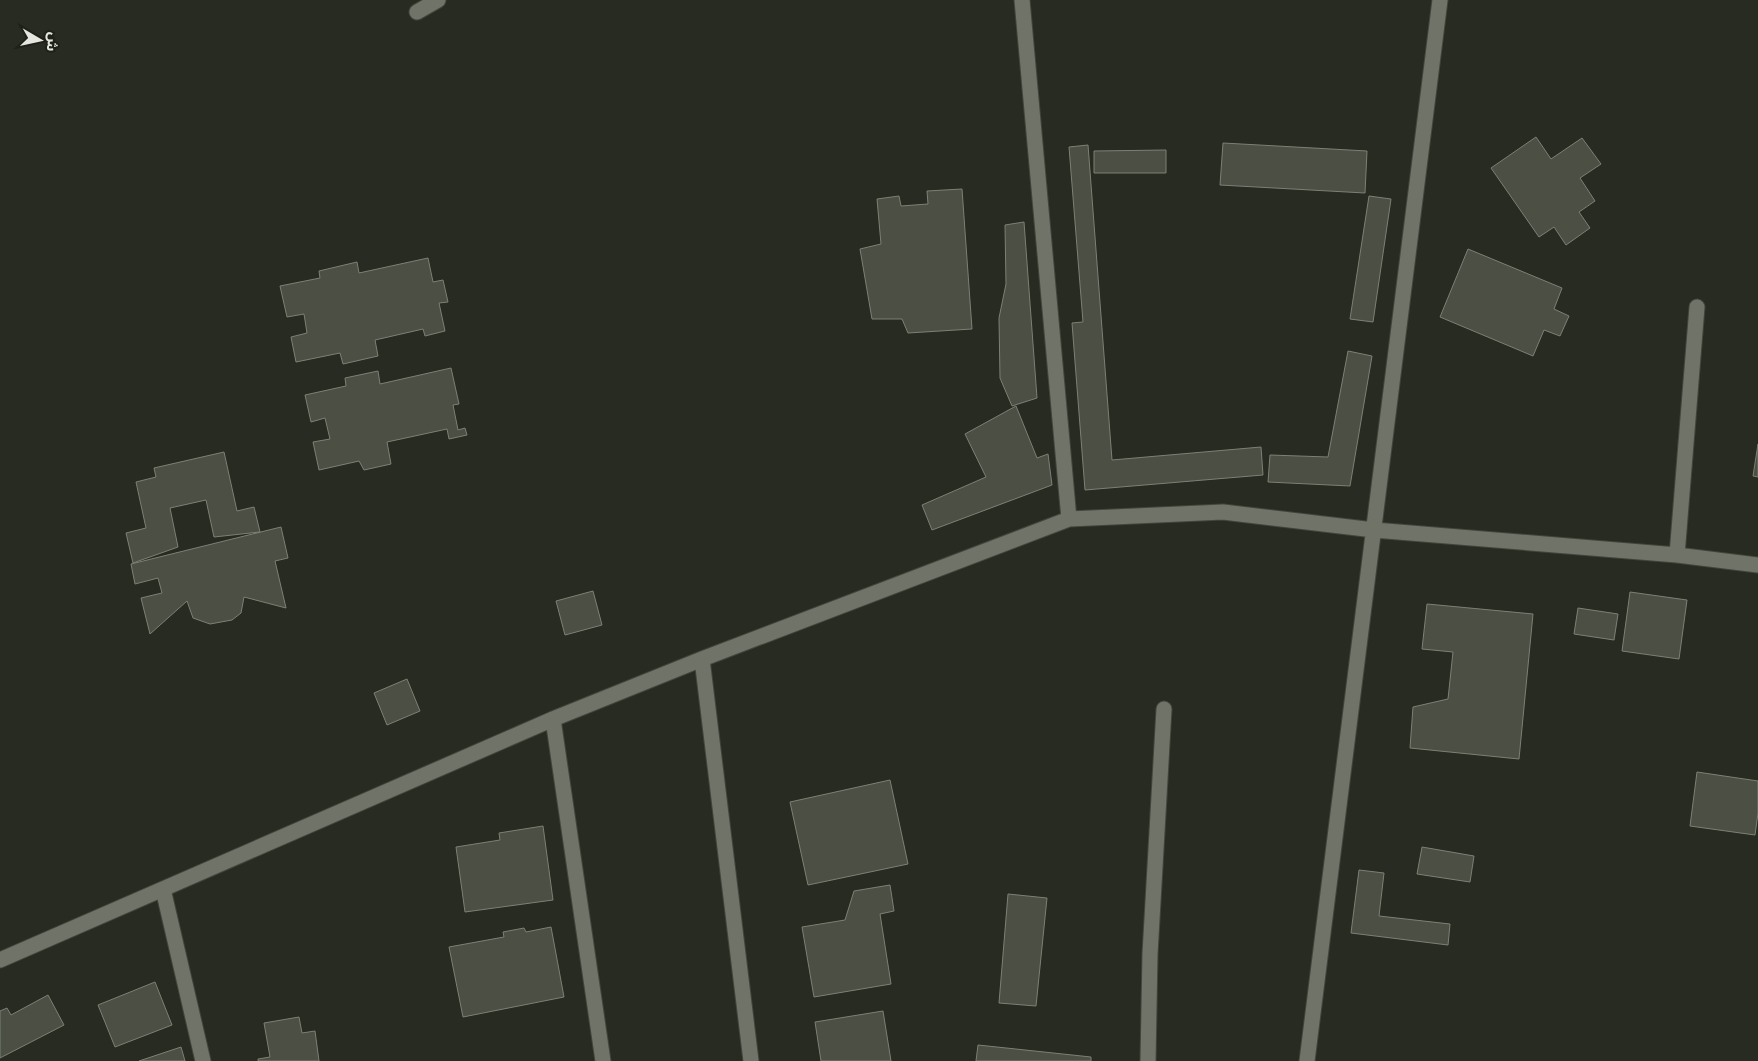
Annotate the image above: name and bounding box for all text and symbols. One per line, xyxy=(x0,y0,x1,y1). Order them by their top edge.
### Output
north arrow xyxy=(15,15,65,65)
text: ش xyxy=(40,31,63,53)

